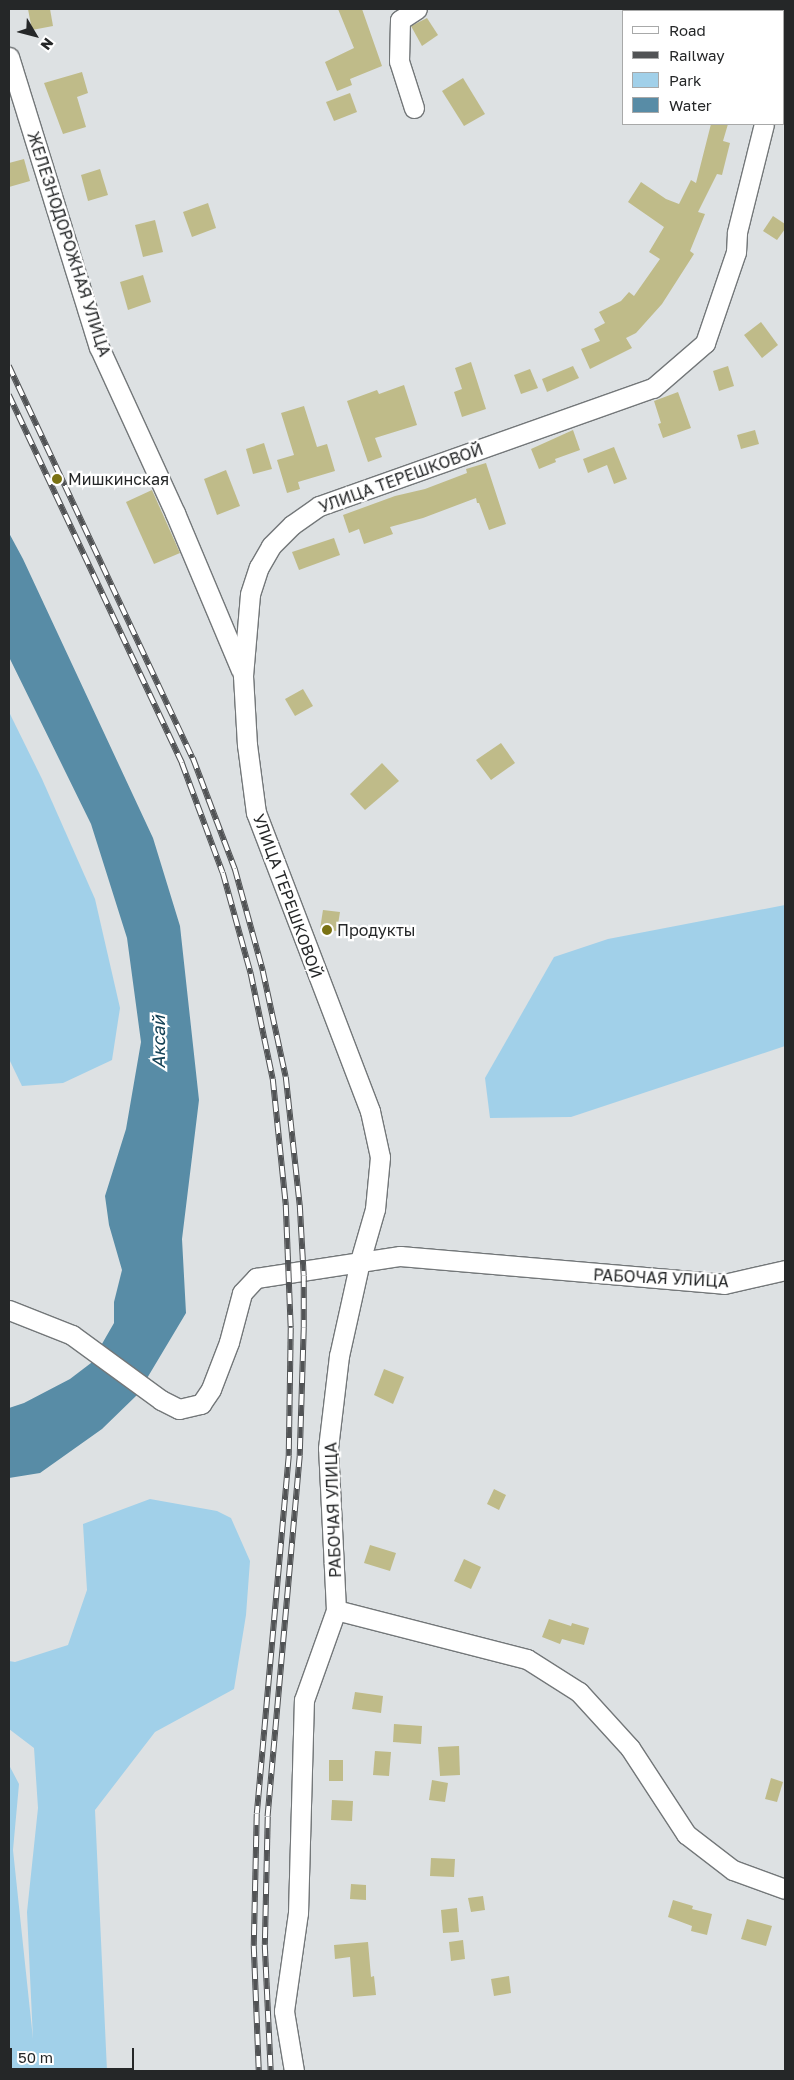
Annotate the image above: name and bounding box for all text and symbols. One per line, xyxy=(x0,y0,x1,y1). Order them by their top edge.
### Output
north arrow xyxy=(10,10,60,60)
legend xyxy=(622,10,784,125)
text: Road xyxy=(669,21,706,39)
text: N xyxy=(37,35,57,54)
text: Railway xyxy=(669,46,725,64)
text: Park xyxy=(669,71,701,89)
text: Water xyxy=(669,96,712,114)
street label: ЖЕЛЕЗНОДОРОЖНАЯ УЛИЦА xyxy=(24,129,114,359)
street label: УЛИЦА ТЕРЕШКОВОЙ xyxy=(316,439,486,517)
place label: Мишкинская xyxy=(68,469,169,489)
marker: Мишкинская xyxy=(50,472,64,486)
street label: УЛИЦА ТЕРЕШКОВОЙ xyxy=(249,811,327,981)
place label: Продукты xyxy=(337,920,415,940)
marker: Продукты xyxy=(321,924,333,936)
water label: Аксай xyxy=(147,1015,169,1069)
street label: РАБОЧАЯ УЛИЦА xyxy=(593,1265,729,1291)
street label: РАБОЧАЯ УЛИЦА xyxy=(321,1442,345,1578)
scale bar xyxy=(12,2038,136,2070)
text: 50 m xyxy=(18,2048,53,2066)

